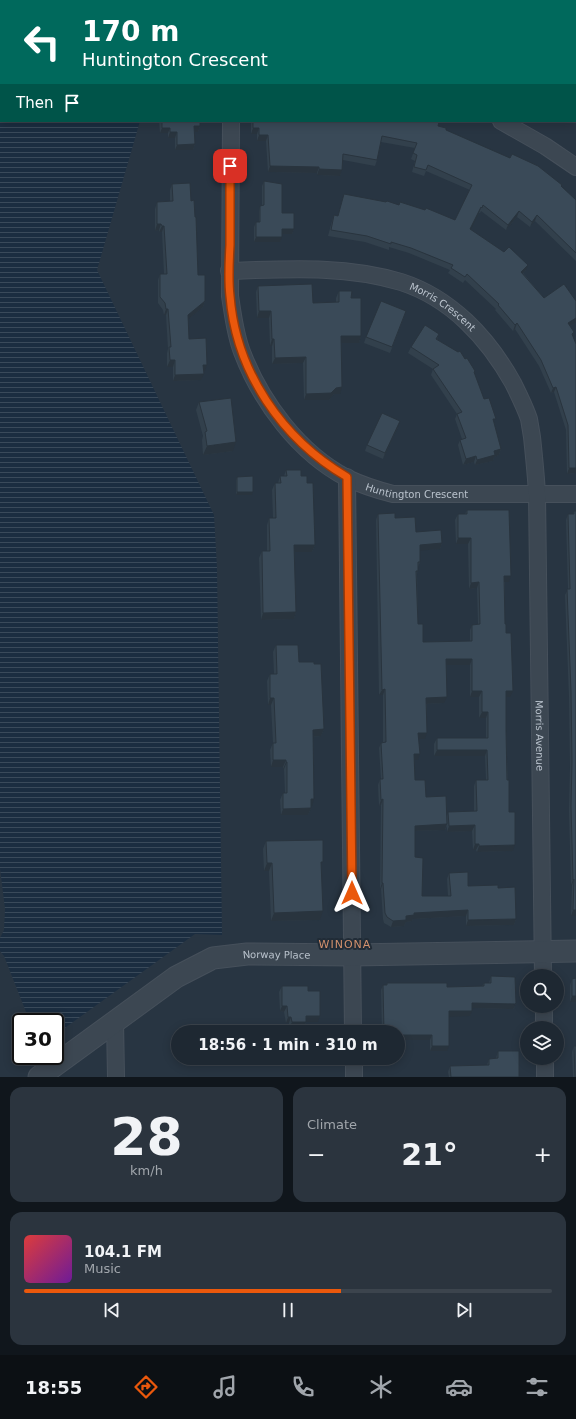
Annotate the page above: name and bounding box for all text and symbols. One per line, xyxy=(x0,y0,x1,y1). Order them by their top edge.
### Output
text: 170 m xyxy=(82,15,179,48)
icon: left xyxy=(16,16,68,68)
text: Huntington Crescent xyxy=(82,49,268,70)
icon: arrive xyxy=(61,92,83,114)
text: Then xyxy=(16,94,53,112)
pin xyxy=(213,149,247,183)
icon: arrive xyxy=(219,155,241,177)
street label: Morris Crescent xyxy=(408,281,478,334)
street label: Huntington Crescent xyxy=(364,481,468,500)
street label: Morris Avenue xyxy=(534,700,545,771)
position arrow xyxy=(331,872,373,914)
district label: WINONA xyxy=(319,938,371,951)
street label: Norway Place xyxy=(242,949,310,961)
map controls xyxy=(520,969,564,1065)
button: search xyxy=(520,969,564,1013)
speed limit sign: 30 xyxy=(12,1013,64,1065)
button: layers xyxy=(520,1021,564,1065)
text: 18:56 · 1 min · 310 m xyxy=(198,1036,378,1054)
text: 28 xyxy=(110,1107,183,1167)
text: Climate xyxy=(307,1117,357,1132)
text: 21° xyxy=(401,1137,458,1172)
text: − xyxy=(307,1142,325,1167)
text: + xyxy=(534,1142,552,1167)
text: km/h xyxy=(130,1163,163,1178)
text: 104.1 FM xyxy=(84,1243,162,1261)
text: Music xyxy=(84,1261,121,1276)
icon: previous xyxy=(101,1299,123,1321)
icon: pause xyxy=(277,1299,299,1321)
icon: next xyxy=(453,1299,475,1321)
icon: directions xyxy=(132,1373,160,1401)
icon: music xyxy=(211,1373,239,1401)
icon: phone xyxy=(289,1373,317,1401)
icon: climate xyxy=(367,1373,395,1401)
icon: car xyxy=(445,1373,473,1401)
icon: filters xyxy=(523,1373,551,1401)
text: 18:55 xyxy=(25,1377,82,1398)

